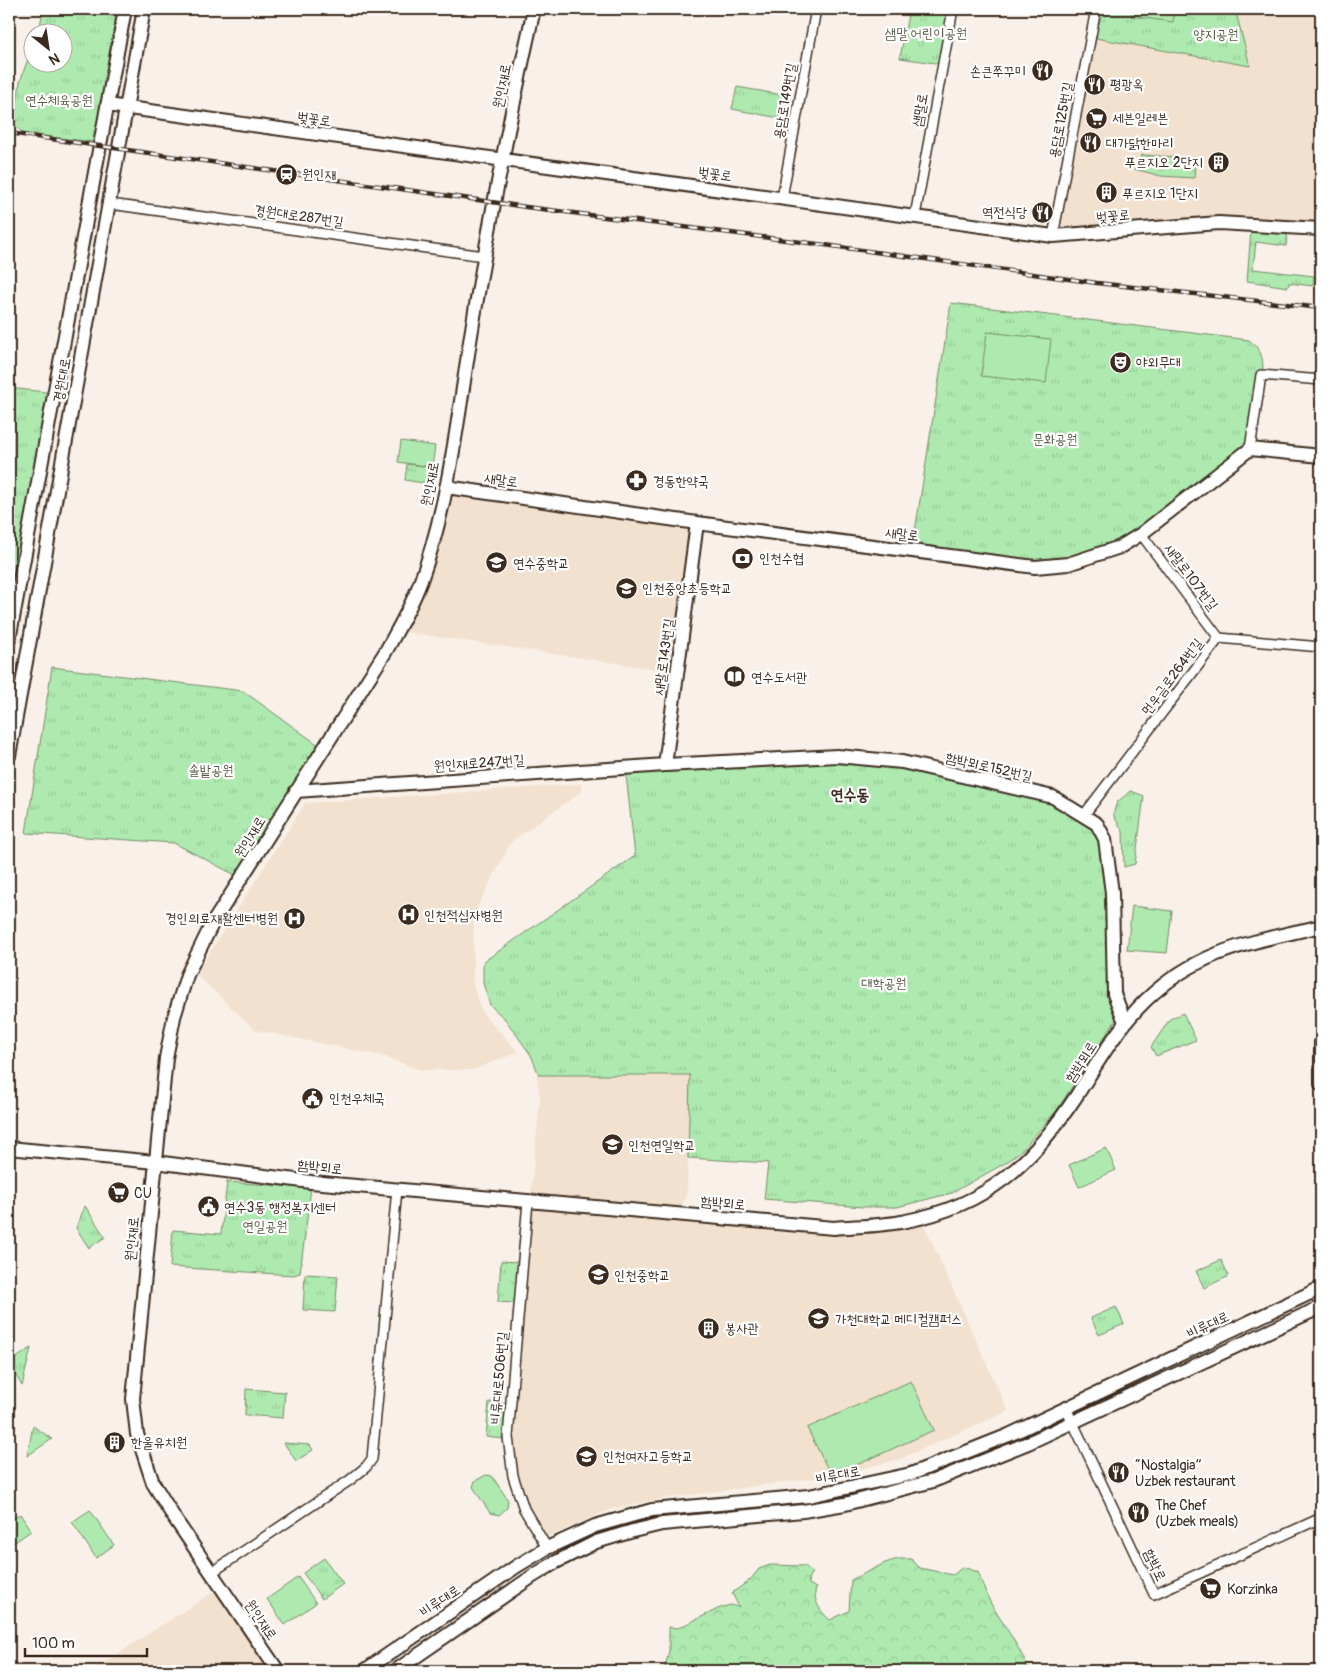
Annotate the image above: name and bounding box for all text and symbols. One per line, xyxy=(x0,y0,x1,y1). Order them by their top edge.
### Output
north arrow xyxy=(22,22,72,72)
park label: 샘말 어린이공원 xyxy=(885,25,967,42)
park label: 양지공원 xyxy=(1193,26,1239,43)
text: N xyxy=(46,49,63,69)
restaurant icon: 손큰쭈꾸미 xyxy=(1030,59,1054,83)
street label: 용담로149번길 xyxy=(770,61,800,140)
street label: 원인재로 xyxy=(489,62,515,110)
place label: 손큰쭈꾸미 xyxy=(970,63,1026,80)
restaurant icon: 평광옥 xyxy=(1082,72,1106,96)
place label: 평광옥 xyxy=(1110,76,1144,93)
street label: 용담로125번길 xyxy=(1045,80,1077,160)
park label: 연수체육공원 xyxy=(25,92,93,109)
street label: 샘말로 xyxy=(909,92,931,128)
supermarket icon: 세븐일레븐 xyxy=(1084,106,1108,130)
street label: 벚꽃로 xyxy=(296,108,332,130)
place label: 세븐일레븐 xyxy=(1112,110,1168,127)
restaurant icon: 대가닭한마리 xyxy=(1078,131,1102,155)
place label: 대가닭한마리 xyxy=(1106,135,1174,152)
building icon: 푸르지오 2단지 xyxy=(1207,150,1231,174)
place label: 푸르지오 2단지 xyxy=(1125,154,1203,171)
station icon: 원인재 xyxy=(274,162,298,186)
street label: 벚꽃로 xyxy=(697,163,733,185)
place label: 원인재 xyxy=(302,166,336,183)
building icon: 푸르지오 1단지 xyxy=(1094,181,1118,205)
place label: 푸르지오 1단지 xyxy=(1122,185,1198,202)
restaurant icon: 역전식당 xyxy=(1031,200,1055,224)
street label: 경원대로287번길 xyxy=(253,201,345,231)
place label: 역전식당 xyxy=(982,204,1028,221)
street label: 벚꽃로 xyxy=(1095,206,1131,226)
theatre icon: 야외무대 xyxy=(1108,350,1132,374)
place label: 야외무대 xyxy=(1136,354,1181,371)
street label: 경원대로 xyxy=(50,356,74,404)
park label: 문화공원 xyxy=(1032,431,1078,448)
street label: 원인재로 xyxy=(417,460,443,508)
street label: 새말로 xyxy=(483,469,519,491)
pharmacy icon: 경동한약국 xyxy=(625,469,649,493)
place label: 경동한약국 xyxy=(653,473,709,490)
street label: 새말로 xyxy=(884,524,920,544)
street label: 새말로107번길 xyxy=(1161,540,1222,614)
bank icon: 인천수협 xyxy=(731,546,755,570)
place label: 인천수협 xyxy=(759,550,804,567)
school or university icon: 연수중학교 xyxy=(485,551,509,575)
place label: 연수중학교 xyxy=(513,555,569,572)
school or university icon: 인천중앙초등학교 xyxy=(614,576,638,600)
place label: 인천중앙초등학교 xyxy=(642,580,732,597)
street label: 새말로143번길 xyxy=(650,617,678,697)
street label: 먼우금로264번길 xyxy=(1138,635,1207,719)
library icon: 연수도서관 xyxy=(723,665,747,689)
place label: 연수도서관 xyxy=(751,669,807,686)
street label: 함박뫼로152번길 xyxy=(944,749,1035,785)
street label: 원인재로247번길 xyxy=(433,751,526,775)
park label: 솔밭공원 xyxy=(188,762,234,779)
district label: 연수동 xyxy=(831,785,869,805)
street label: 원인재로 xyxy=(231,813,269,861)
hospital icon: 인천적십자병원 xyxy=(396,903,420,927)
hospital icon: 경인의료재활센터병원 xyxy=(282,906,306,930)
place label: 인천적십자병원 xyxy=(424,907,503,924)
place label: 경인의료재활센터병원 xyxy=(165,910,278,927)
park label: 대학공원 xyxy=(861,975,907,992)
street label: 함박뫼로 xyxy=(1062,1038,1100,1086)
public building icon: 인천우체국 xyxy=(301,1086,325,1110)
place label: 인천우체국 xyxy=(329,1090,385,1107)
school or university icon: 인천연일학교 xyxy=(600,1133,624,1157)
place label: 인천연일학교 xyxy=(628,1137,696,1154)
street label: 함박뫼로 xyxy=(297,1156,343,1178)
supermarket icon: CU xyxy=(106,1181,130,1205)
place label: CU xyxy=(134,1185,152,1202)
street label: 함박뫼로 xyxy=(700,1193,746,1213)
public building icon: 연수3동 행정복지센터 xyxy=(196,1195,220,1219)
place label: 연수3동 행정복지센터 xyxy=(224,1199,336,1216)
street label: 원인재로 xyxy=(122,1216,142,1262)
park label: 연일공원 xyxy=(242,1218,288,1235)
school or university icon: 인천중학교 xyxy=(586,1263,610,1287)
place label: 인천중학교 xyxy=(614,1267,670,1284)
school or university icon: 가천대학교 메디컬캠퍼스 xyxy=(807,1307,831,1331)
street label: 비류대로 xyxy=(1184,1308,1232,1342)
place label: 가천대학교 메디컬캠퍼스 xyxy=(835,1311,962,1328)
building icon: 봉사관 xyxy=(697,1316,721,1340)
place label: 봉사관 xyxy=(725,1320,759,1337)
street label: 비류대로506번길 xyxy=(486,1330,512,1425)
building icon: 한울유치원 xyxy=(103,1430,127,1454)
place label: 한울유치원 xyxy=(131,1434,187,1451)
school or university icon: 인천여자고등학교 xyxy=(575,1444,599,1468)
place label: 인천여자고등학교 xyxy=(603,1448,693,1465)
place label: “Nostalgia” Uzbek restaurant xyxy=(1135,1457,1236,1490)
restaurant icon: “Nostalgia” Uzbek restaurant xyxy=(1107,1461,1131,1485)
street label: 비류대로 xyxy=(814,1462,862,1488)
place label: The Chef (Uzbek meals) xyxy=(1155,1497,1239,1530)
restaurant icon: The Chef (Uzbek meals) xyxy=(1127,1501,1151,1525)
street label: 함박로 xyxy=(1140,1546,1170,1584)
supermarket icon: Korzinka xyxy=(1199,1577,1223,1601)
street label: 비류대로 xyxy=(417,1581,463,1621)
place label: Korzinka xyxy=(1227,1581,1278,1598)
street label: 원인재로 xyxy=(241,1597,281,1643)
scale bar xyxy=(25,1625,148,1657)
text: 100 m xyxy=(32,1634,75,1653)

